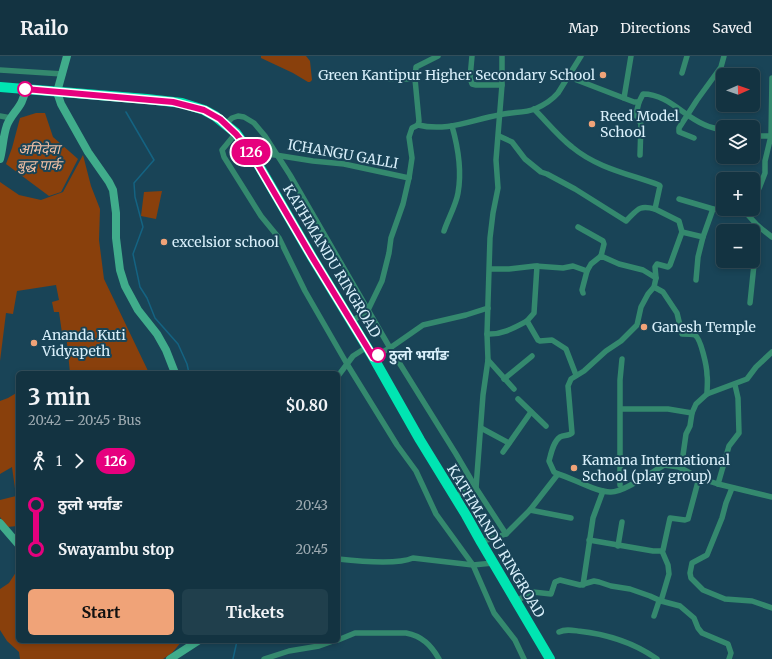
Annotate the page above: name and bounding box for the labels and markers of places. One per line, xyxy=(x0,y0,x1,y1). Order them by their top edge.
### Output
place label: Green Kantipur Higher Secondary School xyxy=(318,66,596,84)
marker: Green Kantipur Higher Secondary School xyxy=(598,70,608,80)
unlabelled marker xyxy=(17,81,33,97)
place label: Reed Model School xyxy=(600,107,680,141)
marker: Reed Model School xyxy=(587,119,597,129)
place label: excelsior school xyxy=(172,233,279,251)
marker: excelsior school xyxy=(159,237,169,247)
place label: Ganesh Temple xyxy=(652,318,756,336)
marker: Ganesh Temple xyxy=(639,322,649,332)
place label: Ananda Kuti Vidyapeth xyxy=(41,326,126,360)
marker: Ananda Kuti Vidyapeth xyxy=(29,338,39,348)
place label: ठुलो भर्यांङ xyxy=(389,346,449,365)
marker: ठुलो भर्यांङ xyxy=(370,347,386,363)
place label: Kamana International School (play group) xyxy=(582,451,731,485)
marker: Kamana International School (play group) xyxy=(569,463,579,473)

